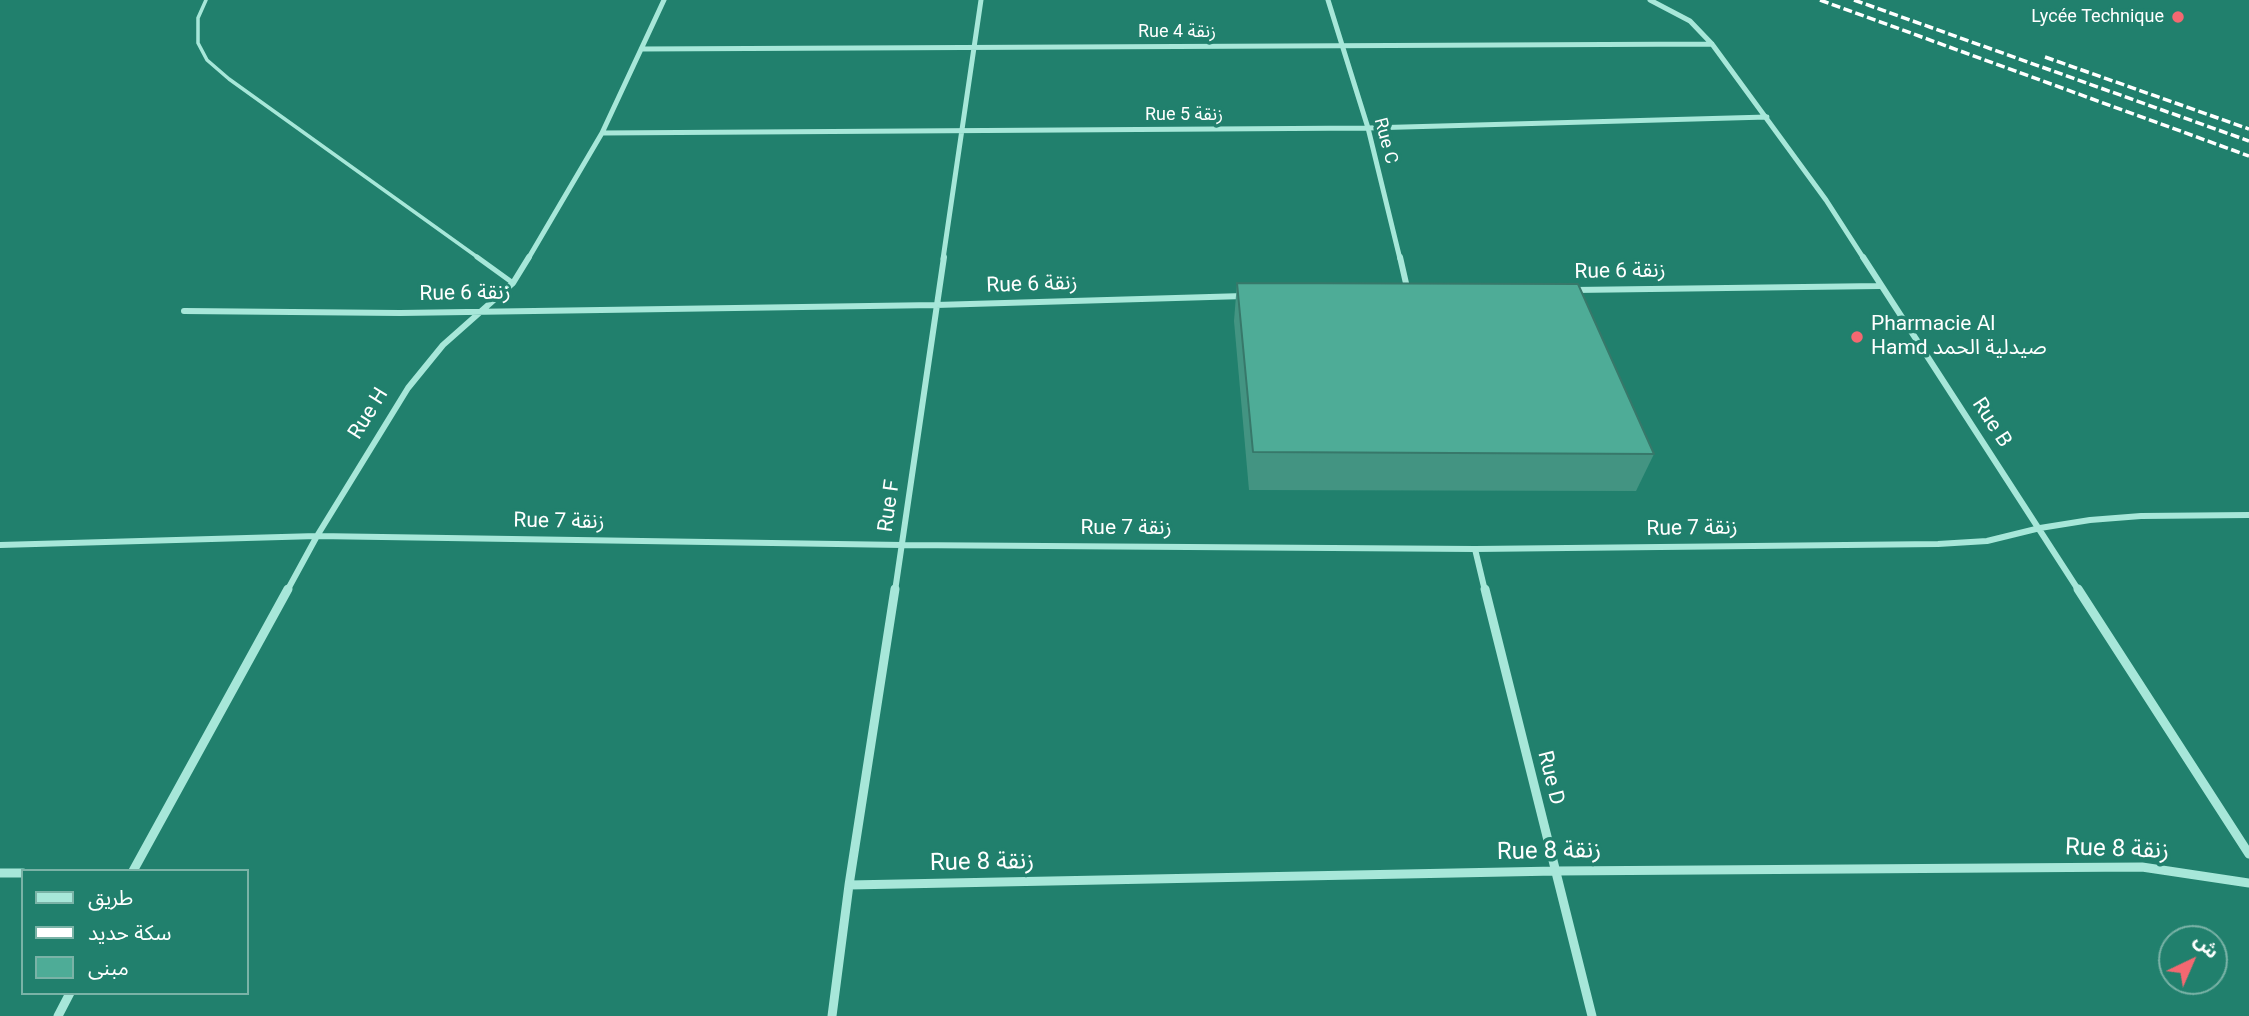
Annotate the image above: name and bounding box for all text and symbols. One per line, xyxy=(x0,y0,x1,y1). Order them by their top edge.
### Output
place label: Lycée Technique xyxy=(2031,6,2164,28)
marker: Lycée Technique xyxy=(2170,9,2186,25)
street label: Rue 4 زنقة xyxy=(1138,21,1216,43)
street label: Rue 5 زنقة xyxy=(1145,104,1223,126)
street label: Rue C xyxy=(1369,116,1401,166)
street label: Rue 6 زنقة xyxy=(1574,259,1666,285)
street label: Rue 6 زنقة xyxy=(986,271,1078,299)
street label: Rue 6 زنقة xyxy=(419,281,511,307)
place label: Pharmacie Al Hamd صيدلية الحمد xyxy=(1871,312,2047,362)
marker: Pharmacie Al Hamd صيدلية الحمد xyxy=(1849,329,1865,345)
street label: Rue H xyxy=(344,384,394,444)
street label: Rue B xyxy=(1966,394,2016,452)
street label: Rue F xyxy=(874,478,906,534)
street label: Rue 7 زنقة xyxy=(513,509,605,535)
street label: Rue 7 زنقة xyxy=(1080,516,1172,542)
street label: Rue 7 زنقة xyxy=(1646,516,1738,542)
street label: Rue D xyxy=(1531,748,1569,808)
street label: Rue 8 زنقة xyxy=(2064,834,2170,866)
street label: Rue 8 زنقة xyxy=(1497,837,1601,867)
street label: Rue 8 زنقة xyxy=(930,848,1034,878)
legend xyxy=(21,869,248,995)
text: طريق xyxy=(88,886,133,910)
text: سكة حديد xyxy=(88,921,172,945)
north arrow xyxy=(2158,925,2228,995)
text: ش xyxy=(2189,929,2224,963)
text: مبنى xyxy=(88,956,129,980)

